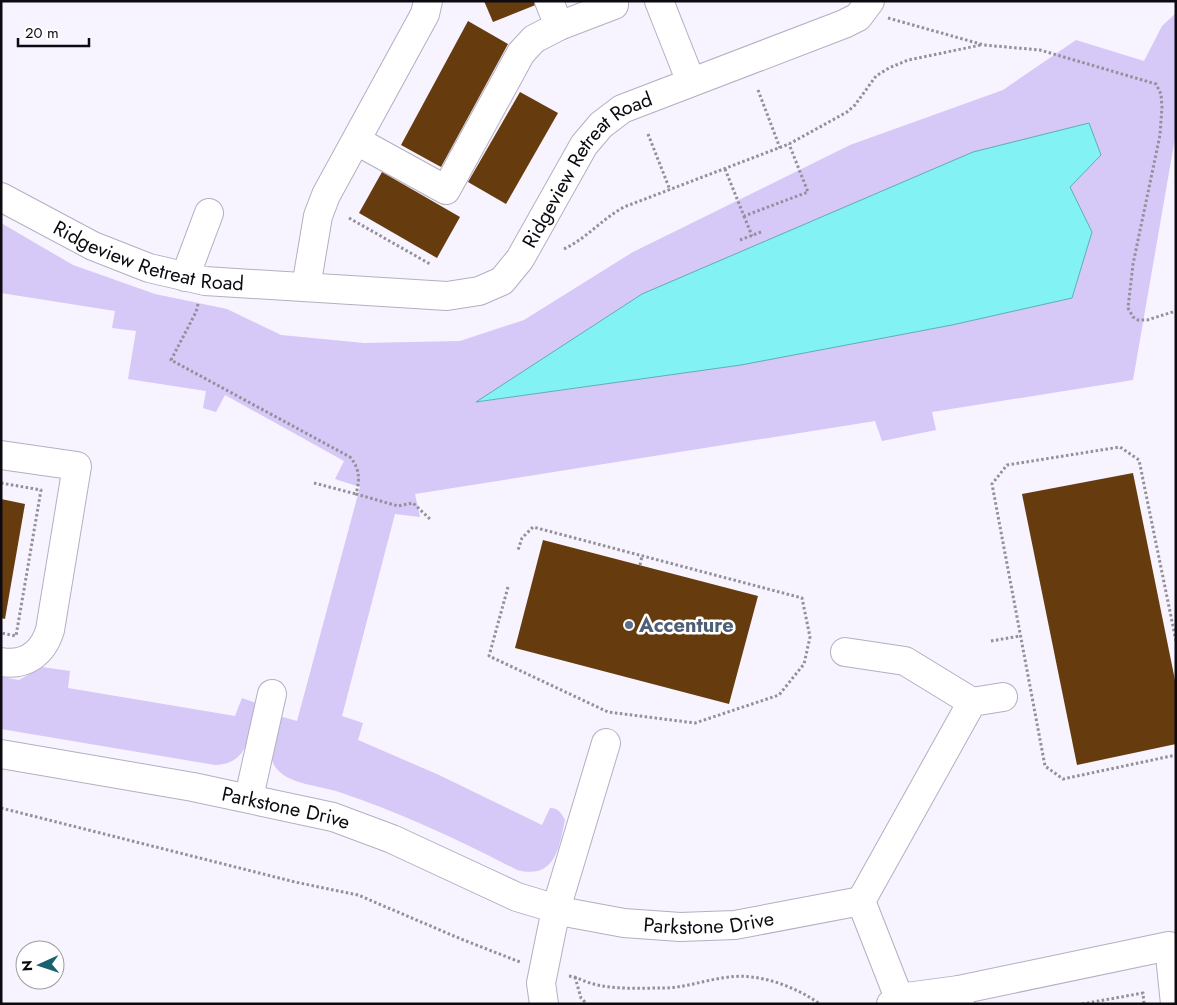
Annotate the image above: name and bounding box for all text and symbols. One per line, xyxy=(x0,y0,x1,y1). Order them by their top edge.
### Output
scale bar xyxy=(18,15,89,47)
text: 20 m xyxy=(25,22,59,44)
street label: Ridgeview Retreat Road xyxy=(515,85,656,253)
street label: Ridgeview Retreat Road xyxy=(48,213,245,298)
place label: Accenture xyxy=(638,611,734,640)
marker: Accenture xyxy=(623,619,635,631)
street label: Parkstone Drive xyxy=(219,780,354,837)
street label: Parkstone Drive xyxy=(642,904,776,942)
north arrow xyxy=(15,940,65,990)
text: N xyxy=(17,960,37,972)

